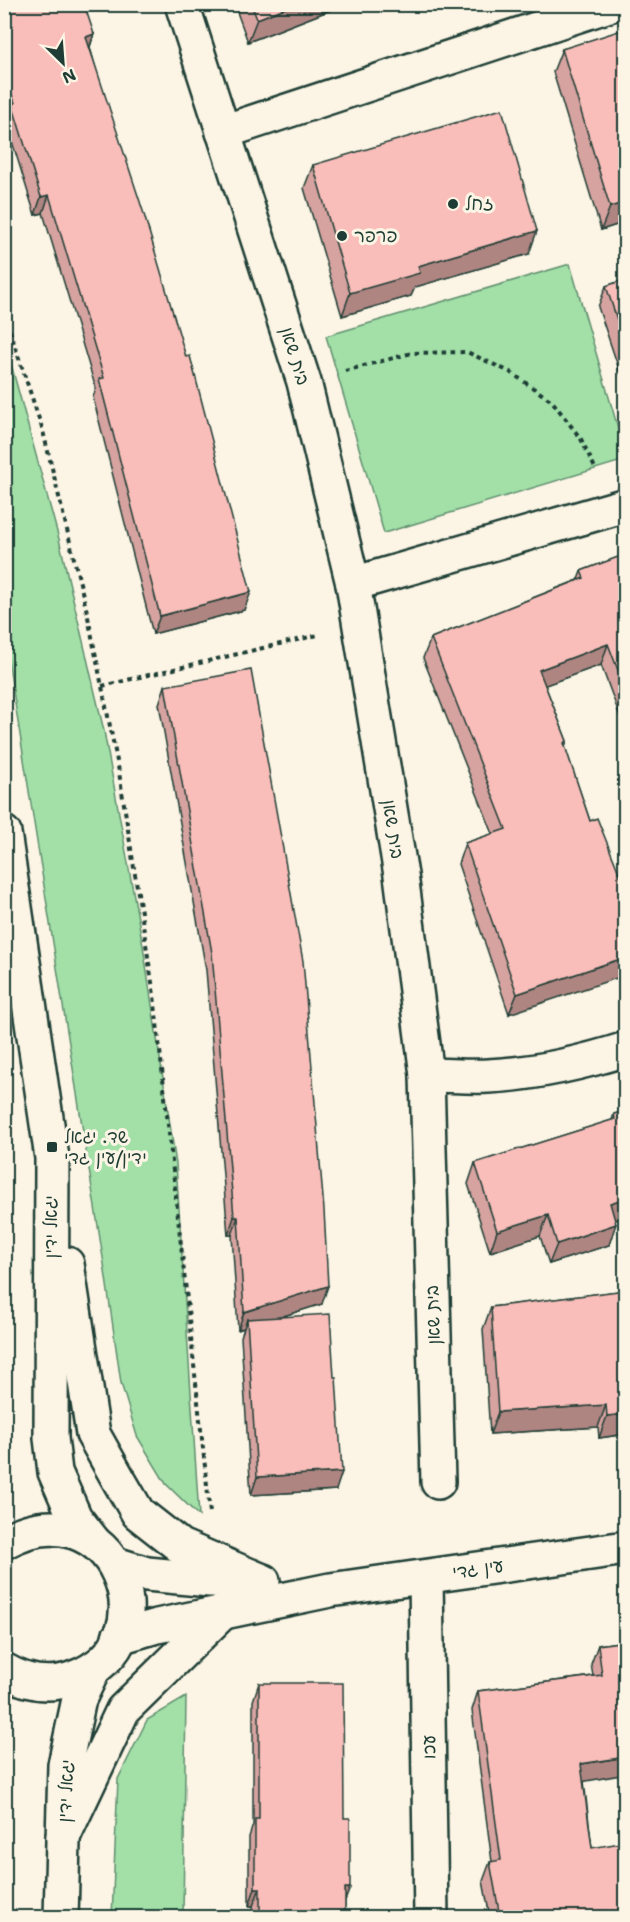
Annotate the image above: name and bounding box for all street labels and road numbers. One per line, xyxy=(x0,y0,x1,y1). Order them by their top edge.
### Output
street label: בית שאן xyxy=(275,324,315,388)
street label: בית שאן xyxy=(376,798,410,860)
street label: יגאל ידין xyxy=(39,1195,63,1259)
street label: בית שאן xyxy=(420,1285,446,1345)
street label: עין גדי xyxy=(451,1554,505,1584)
street label: עכו xyxy=(417,1734,441,1760)
street label: יגאל ידין xyxy=(52,1759,80,1823)

